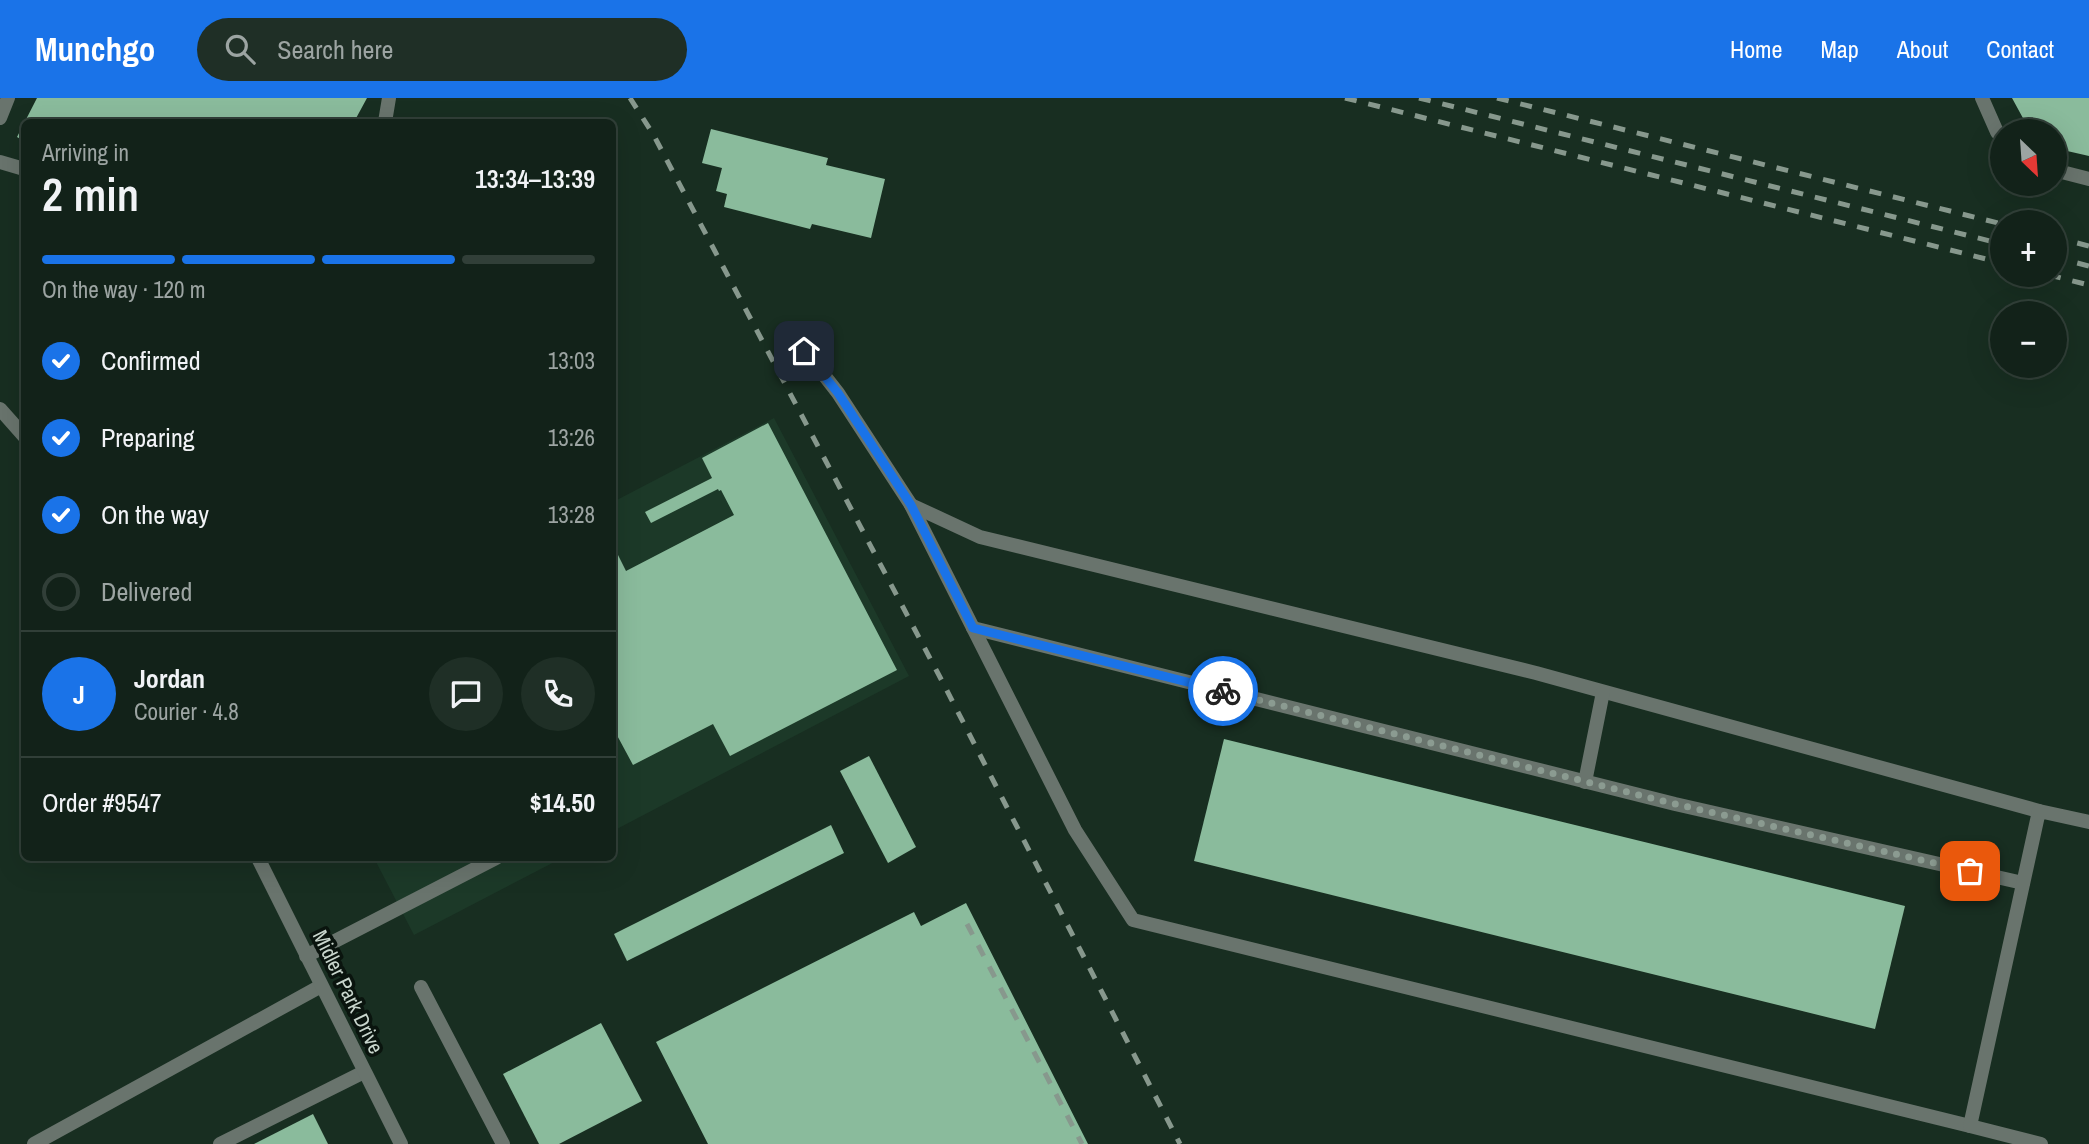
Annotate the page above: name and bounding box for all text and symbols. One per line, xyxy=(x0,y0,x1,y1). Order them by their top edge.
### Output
search box xyxy=(197,18,687,81)
text: Munchgo xyxy=(35,27,155,71)
icon: search xyxy=(221,30,259,68)
text: Search here xyxy=(277,32,393,67)
text: Home xyxy=(1730,33,1782,65)
text: Map xyxy=(1820,33,1859,65)
text: About xyxy=(1897,33,1948,65)
text: Contact xyxy=(1986,33,2054,65)
north arrow xyxy=(1990,119,2067,196)
map controls xyxy=(1990,119,2067,378)
text: Arriving in xyxy=(42,137,129,168)
text: 13:34–13:39 xyxy=(475,161,595,196)
text: 2 min xyxy=(42,163,139,225)
button: + xyxy=(1990,210,2067,287)
text: On the way · 120 m xyxy=(42,274,206,305)
button: − xyxy=(1990,301,2067,378)
pin xyxy=(774,321,834,381)
icon: home xyxy=(785,332,823,370)
icon: check xyxy=(42,342,80,380)
text: Confirmed xyxy=(101,343,201,378)
text: 13:03 xyxy=(548,345,595,376)
icon: check xyxy=(42,419,80,457)
text: Preparing xyxy=(101,420,195,455)
text: 13:26 xyxy=(548,422,595,453)
icon: check xyxy=(42,496,80,534)
text: On the way xyxy=(101,497,209,532)
text: 13:28 xyxy=(548,499,595,530)
text: Delivered xyxy=(101,574,192,609)
courier xyxy=(1188,656,1258,726)
button: chat xyxy=(429,657,503,731)
button: phone xyxy=(521,657,595,731)
text: Jordan xyxy=(134,661,205,696)
icon: bike xyxy=(1204,672,1242,710)
text: J xyxy=(73,677,85,712)
text: Courier · 4.8 xyxy=(134,696,239,727)
text: Order #9547 xyxy=(42,785,162,820)
text: $14.50 xyxy=(530,785,595,820)
pin xyxy=(1940,841,2000,901)
icon: bag xyxy=(1951,852,1989,890)
street label: Midler Park Drive xyxy=(306,925,391,1058)

